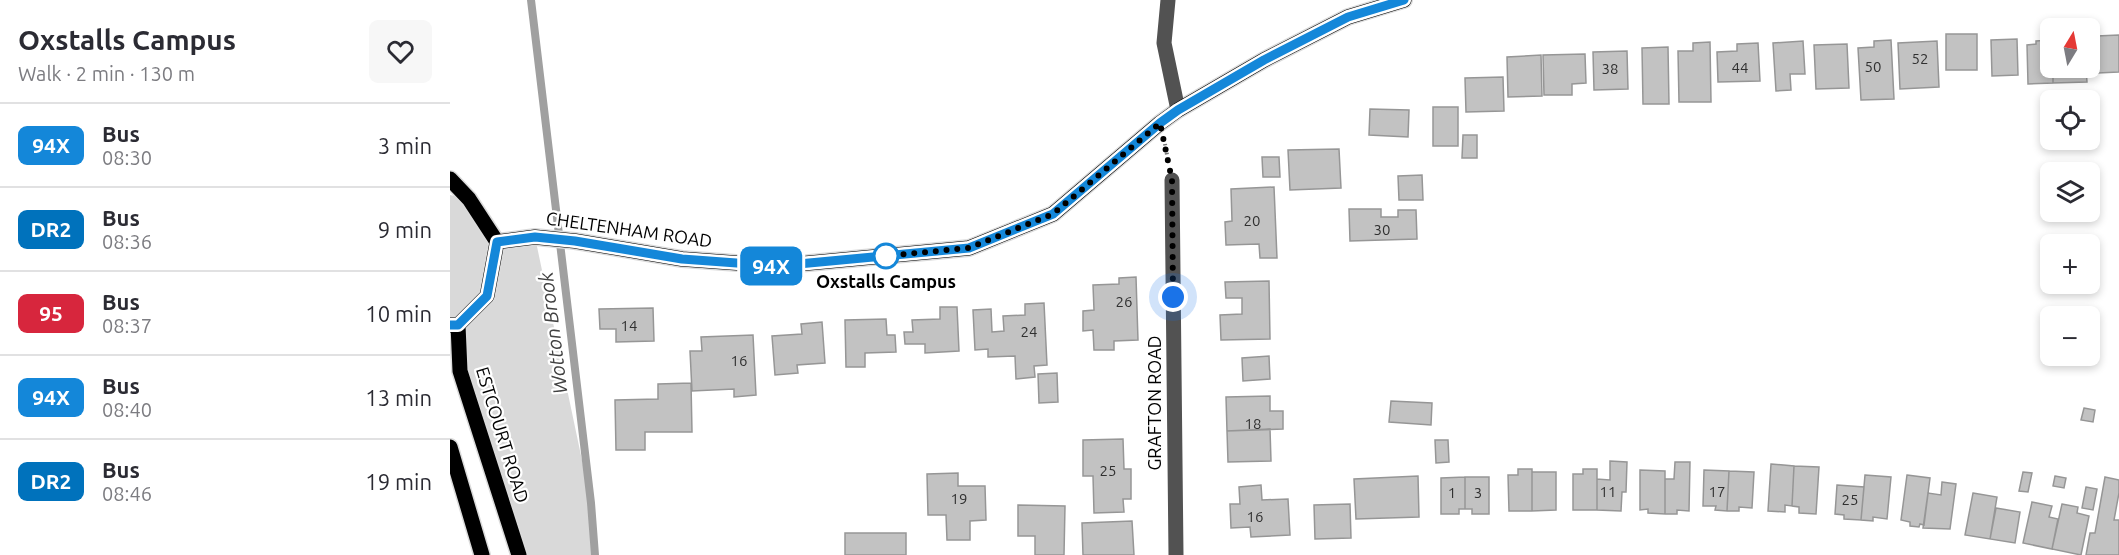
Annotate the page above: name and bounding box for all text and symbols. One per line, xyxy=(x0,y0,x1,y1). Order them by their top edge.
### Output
north arrow xyxy=(2040,18,2100,78)
map controls xyxy=(2040,18,2100,366)
button: heart xyxy=(369,20,432,83)
text: Oxstalls Campus xyxy=(18,24,236,55)
house number: 52 xyxy=(1912,50,1928,67)
house number: 50 xyxy=(1865,58,1881,75)
house number: 44 xyxy=(1732,59,1748,76)
house number: 38 xyxy=(1602,60,1618,77)
text: Walk · 2 min · 130 m xyxy=(18,62,195,85)
button: locate xyxy=(2040,90,2100,150)
text: Bus xyxy=(102,121,140,146)
text: 94X xyxy=(32,133,70,157)
text: 3 min xyxy=(378,133,432,158)
text: 08:30 xyxy=(102,146,152,169)
button: layers xyxy=(2040,162,2100,222)
text: Bus xyxy=(102,205,140,230)
street label: CHELTENHAM ROAD xyxy=(545,207,713,251)
house number: 20 xyxy=(1244,212,1260,229)
text: DR2 xyxy=(31,217,71,241)
text: 9 min xyxy=(378,217,432,242)
house number: 30 xyxy=(1374,221,1390,238)
text: 08:36 xyxy=(102,230,152,253)
button: + xyxy=(2040,234,2100,294)
marker: Oxstalls Campus xyxy=(873,243,899,269)
line badge: 94X xyxy=(736,246,806,286)
text: 94X xyxy=(752,254,790,278)
water label: Wotton Brook xyxy=(534,270,571,395)
place label: Oxstalls Campus xyxy=(816,271,956,291)
your location xyxy=(1158,282,1188,312)
text: Bus xyxy=(102,289,140,314)
house number: 26 xyxy=(1116,293,1132,310)
text: 95 xyxy=(39,301,63,325)
text: 10 min xyxy=(365,301,432,326)
button: − xyxy=(2040,306,2100,366)
text: 08:37 xyxy=(102,314,152,337)
house number: 14 xyxy=(621,317,637,334)
house number: 24 xyxy=(1021,323,1037,340)
street label: GRAFTON ROAD xyxy=(1144,335,1164,471)
house number: 16 xyxy=(731,352,747,369)
street label: ESTCOURT ROAD xyxy=(473,364,533,505)
text: Bus xyxy=(102,373,140,398)
text: 94X xyxy=(32,385,70,409)
text: 13 min xyxy=(365,385,432,410)
text: 08:40 xyxy=(102,398,152,421)
house number: 18 xyxy=(1245,415,1261,432)
text: Bus xyxy=(102,457,140,482)
house number: 25 xyxy=(1100,462,1116,479)
text: DR2 xyxy=(31,469,71,493)
text: 19 min xyxy=(365,469,432,494)
text: 08:46 xyxy=(102,482,152,505)
house number: 11 xyxy=(1600,483,1616,500)
house number: 17 xyxy=(1709,483,1725,500)
house number: 1 xyxy=(1448,484,1456,501)
house number: 3 xyxy=(1474,484,1482,501)
house number: 19 xyxy=(951,490,967,507)
house number: 25 xyxy=(1842,491,1858,508)
house number: 16 xyxy=(1247,508,1263,525)

